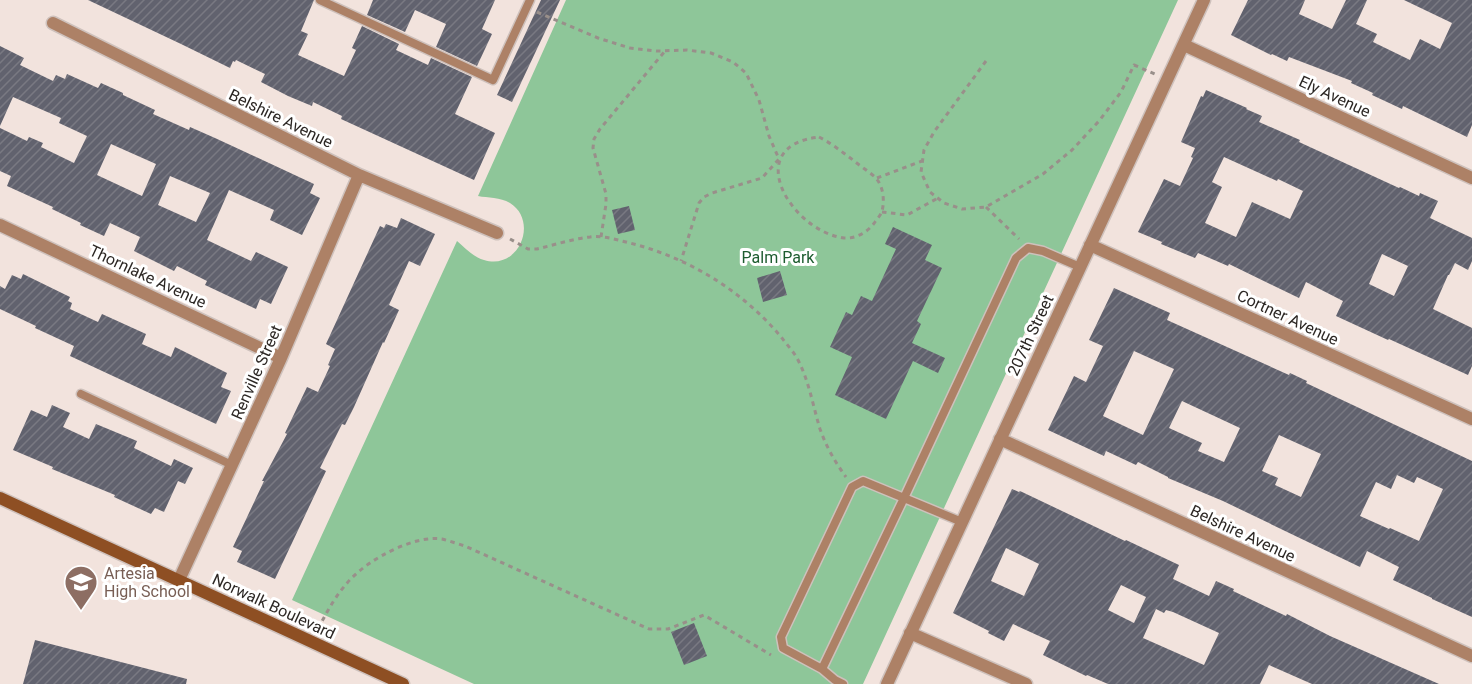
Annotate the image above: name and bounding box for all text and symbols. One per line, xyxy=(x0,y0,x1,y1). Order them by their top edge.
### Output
street label: Ely Avenue xyxy=(1296,72,1374,121)
street label: Belshire Avenue xyxy=(226,85,336,152)
street label: Thornlake Avenue xyxy=(86,241,209,312)
park label: Palm Park xyxy=(742,248,815,267)
street label: Cortner Avenue xyxy=(1234,286,1341,349)
street label: 207th Street xyxy=(1003,292,1057,379)
street label: Renville Street xyxy=(227,322,286,422)
street label: Belshire Avenue xyxy=(1187,501,1298,566)
school or university icon: Artesia High School xyxy=(63,564,99,611)
place label: Artesia High School xyxy=(104,564,190,601)
street label: Norwalk Boulevard xyxy=(209,570,338,643)

